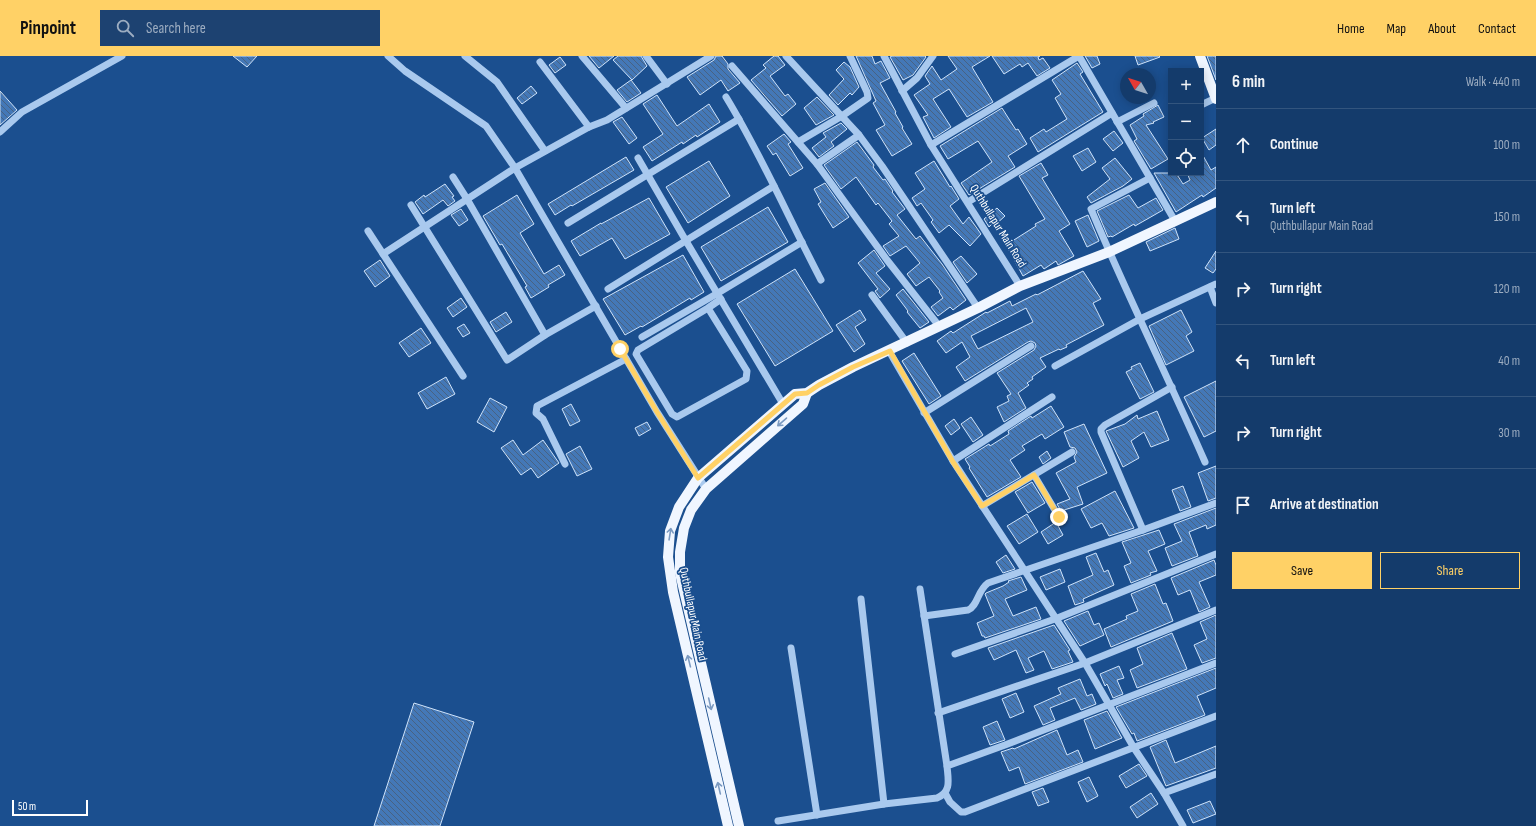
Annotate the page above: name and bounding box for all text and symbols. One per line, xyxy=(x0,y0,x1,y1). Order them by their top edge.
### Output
search box xyxy=(100,10,380,46)
text: Pinpoint xyxy=(20,17,76,40)
icon: search xyxy=(114,17,136,39)
text: Search here xyxy=(146,19,206,38)
text: Home xyxy=(1337,20,1365,37)
text: Map xyxy=(1387,20,1406,37)
text: About xyxy=(1428,20,1456,37)
text: Contact xyxy=(1478,20,1516,37)
north arrow xyxy=(1120,68,1156,104)
map controls xyxy=(1168,68,1204,176)
button: + xyxy=(1168,68,1204,104)
text: 6 min xyxy=(1232,72,1265,92)
text: Walk · 440 m xyxy=(1466,74,1520,90)
button: − xyxy=(1168,104,1204,140)
icon: ahead xyxy=(1232,134,1254,156)
text: Continue xyxy=(1270,135,1319,154)
text: 100 m xyxy=(1493,137,1520,153)
button: locate xyxy=(1168,140,1204,176)
street label: Quthbullapur Main Road xyxy=(966,182,1030,270)
text: Turn left xyxy=(1270,199,1315,218)
icon: left xyxy=(1232,206,1254,228)
text: 150 m xyxy=(1494,209,1520,225)
text: Quthbullapur Main Road xyxy=(1270,218,1373,234)
icon: right xyxy=(1232,278,1254,300)
text: Turn right xyxy=(1270,279,1322,298)
text: 120 m xyxy=(1494,281,1520,297)
route start xyxy=(611,340,629,358)
icon: left xyxy=(1232,350,1254,372)
text: Turn left xyxy=(1270,351,1315,370)
text: 40 m xyxy=(1498,353,1520,369)
one-way arrow xyxy=(778,417,788,426)
icon: right xyxy=(1232,422,1254,444)
text: Turn right xyxy=(1270,423,1322,442)
text: 30 m xyxy=(1498,425,1520,441)
icon: arrive xyxy=(1232,494,1254,516)
text: Arrive at destination xyxy=(1270,495,1379,514)
route end xyxy=(1050,508,1068,526)
one-way arrow xyxy=(666,528,674,541)
button: Save xyxy=(1232,552,1372,589)
button: Share xyxy=(1380,552,1520,589)
street label: Quthbullapur Main Road xyxy=(676,566,710,662)
one-way arrow xyxy=(685,655,693,668)
one-way arrow xyxy=(707,697,715,710)
one-way arrow xyxy=(715,782,723,795)
scale bar xyxy=(12,798,88,817)
text: 50 m xyxy=(18,800,36,813)

